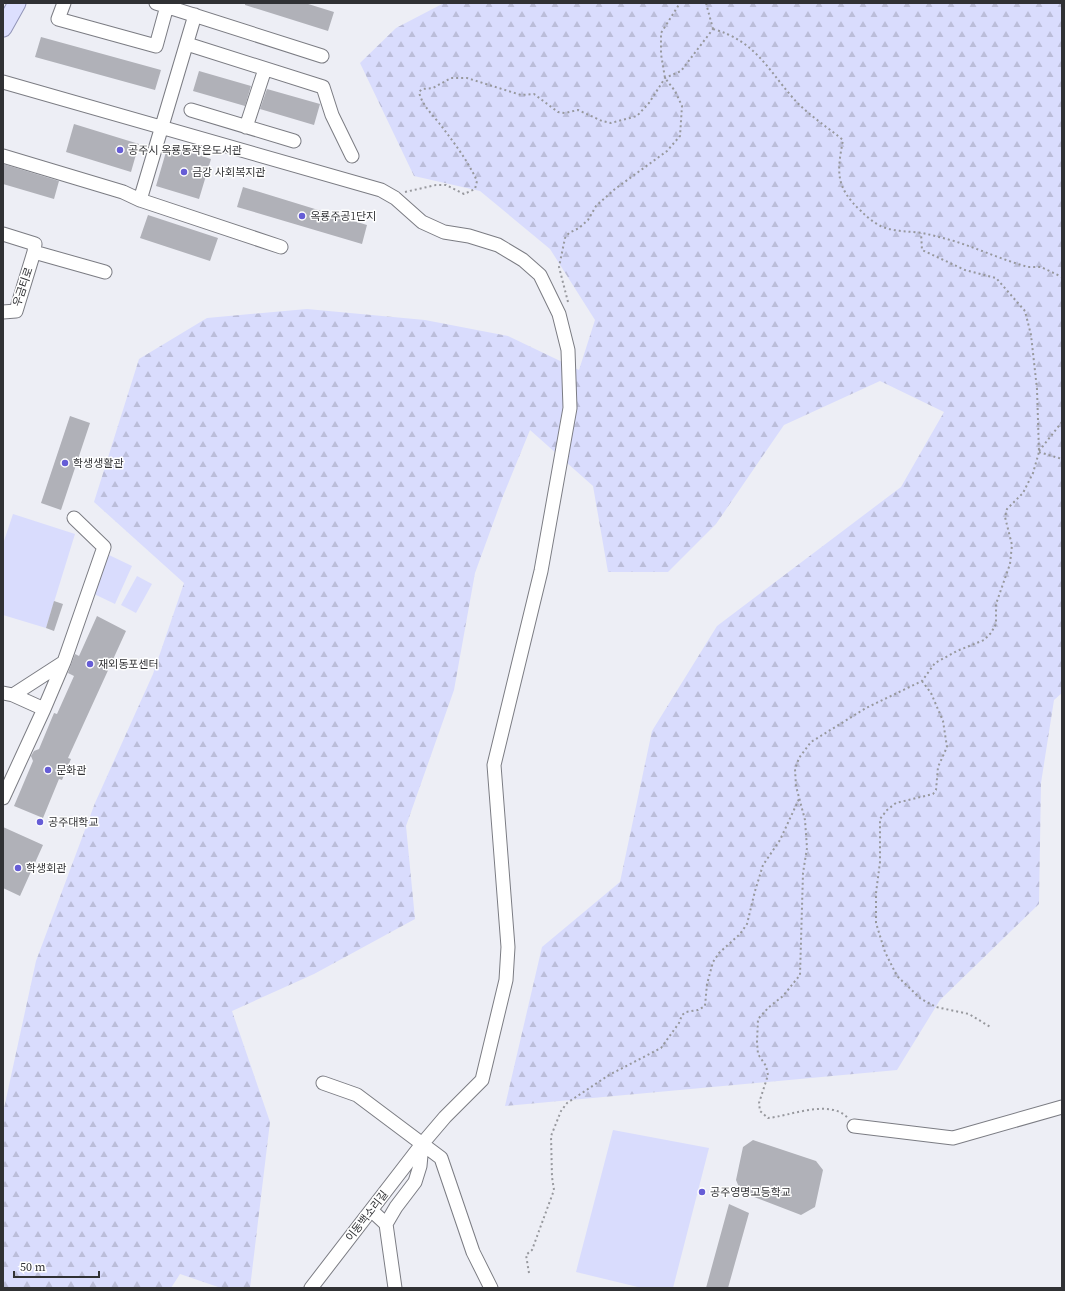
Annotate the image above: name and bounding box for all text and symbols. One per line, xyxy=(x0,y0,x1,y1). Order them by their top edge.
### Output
place label: 공주시 옥룡동작은도서관 xyxy=(128,143,242,158)
marker: 공주시 옥룡동작은도서관 xyxy=(115,145,125,155)
place label: 금강 사회복지관 xyxy=(192,165,265,180)
marker: 금강 사회복지관 xyxy=(179,167,189,177)
place label: 옥룡주공1단지 xyxy=(310,209,376,224)
marker: 옥룡주공1단지 xyxy=(297,211,307,221)
street label: 우금티로 xyxy=(9,265,37,309)
place label: 학생생활관 xyxy=(73,456,124,471)
marker: 학생생활관 xyxy=(60,458,70,468)
place label: 재외동포센터 xyxy=(98,657,159,672)
marker: 재외동포센터 xyxy=(85,659,95,669)
place label: 문화관 xyxy=(56,763,86,778)
marker: 문화관 xyxy=(43,765,53,775)
place label: 공주대학교 xyxy=(48,815,99,830)
marker: 공주대학교 xyxy=(35,817,45,827)
place label: 학생회관 xyxy=(26,861,66,876)
marker: 학생회관 xyxy=(13,863,23,873)
place label: 공주영명고등학교 xyxy=(710,1185,791,1200)
street label: 이동백소리길 xyxy=(342,1187,392,1245)
marker: 공주영명고등학교 xyxy=(697,1187,707,1197)
scale bar xyxy=(14,1253,99,1279)
text: 50 m xyxy=(20,1259,46,1275)

